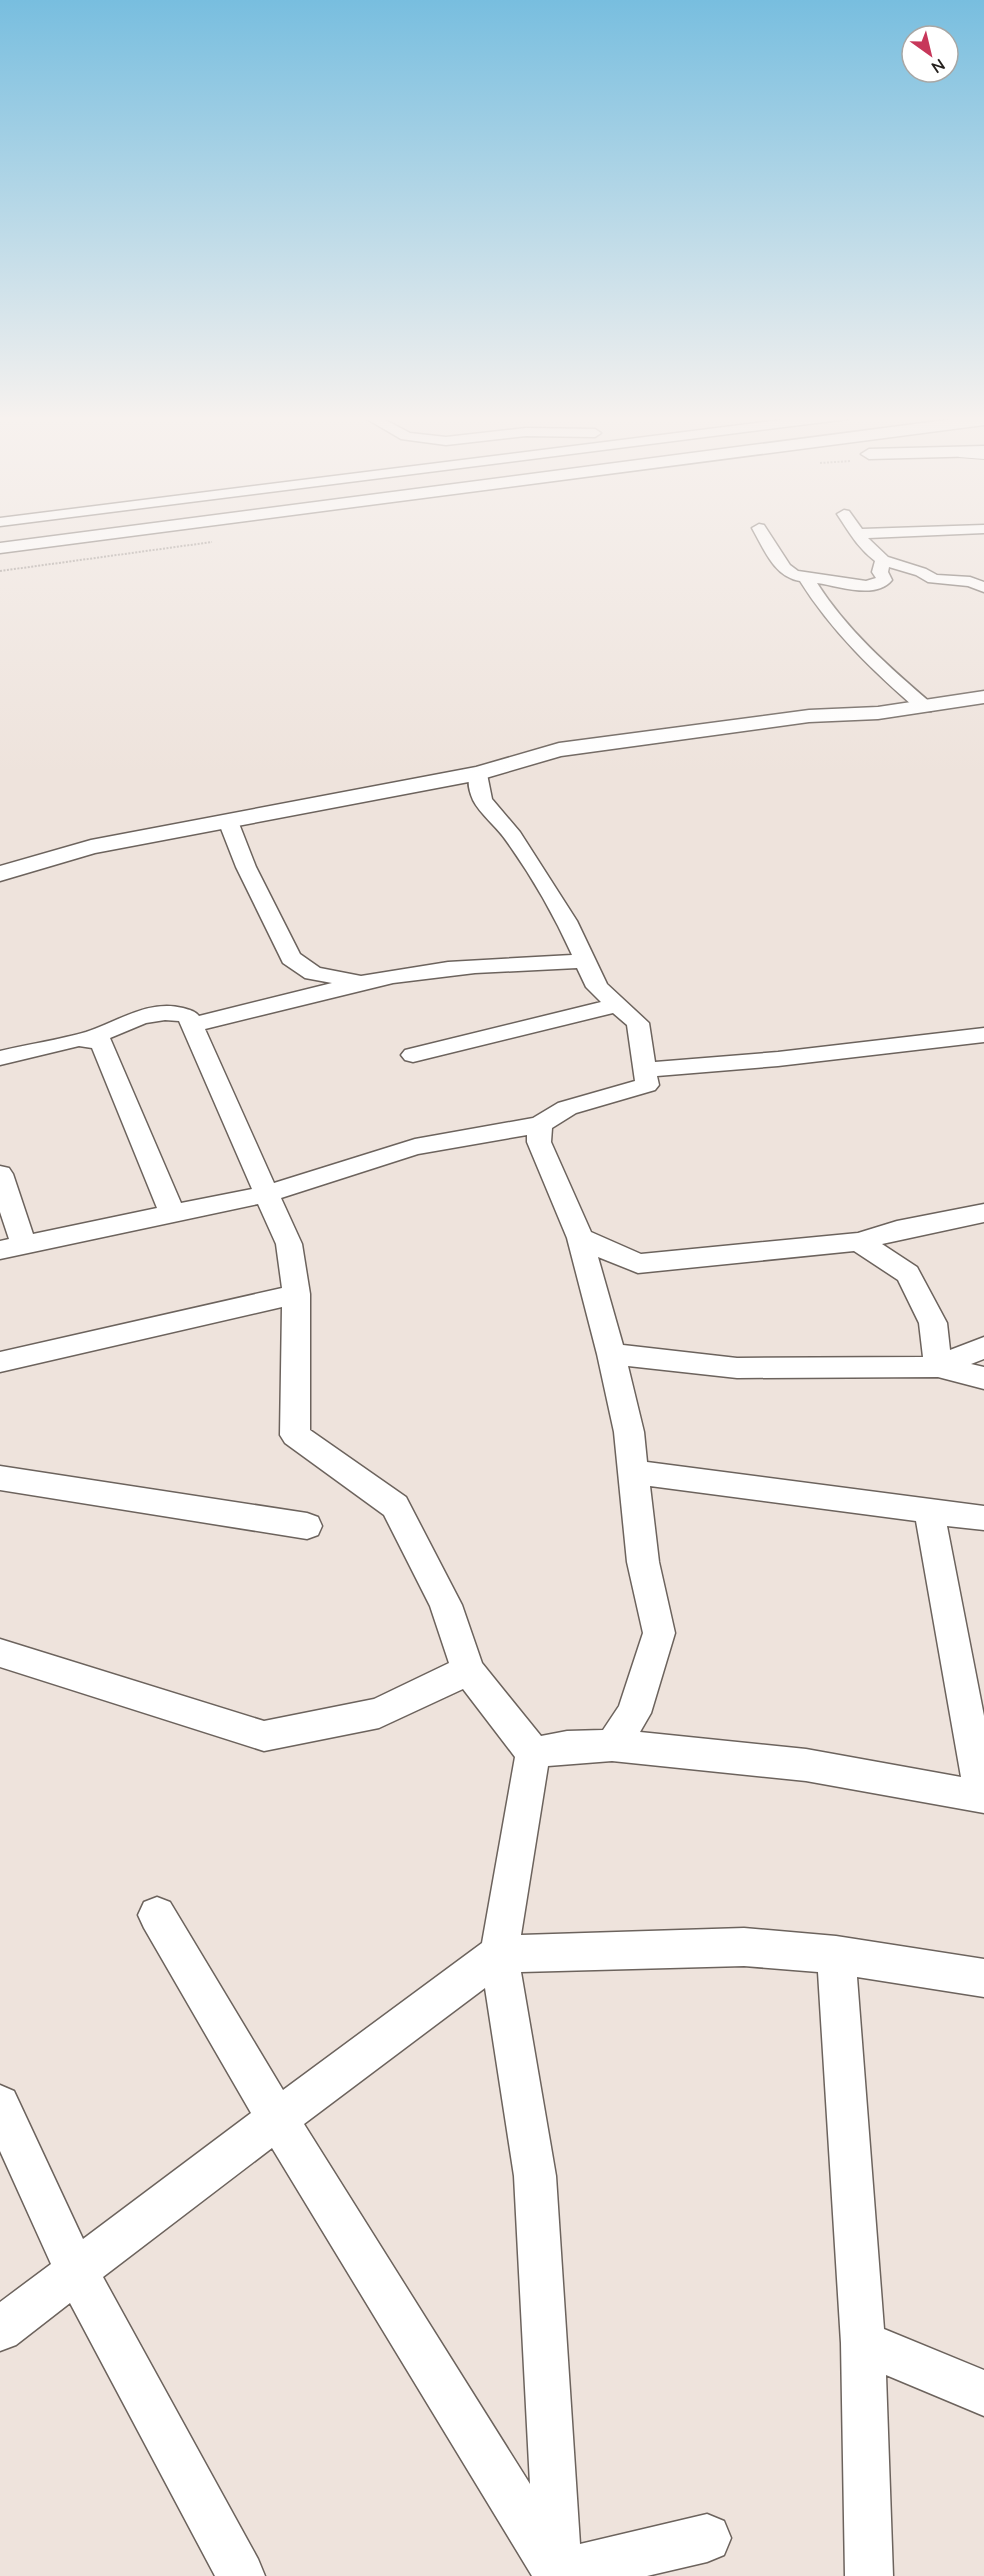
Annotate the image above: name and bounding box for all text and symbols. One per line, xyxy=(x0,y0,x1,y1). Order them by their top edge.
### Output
north arrow xyxy=(900,24,960,84)
text: N xyxy=(927,53,949,78)

